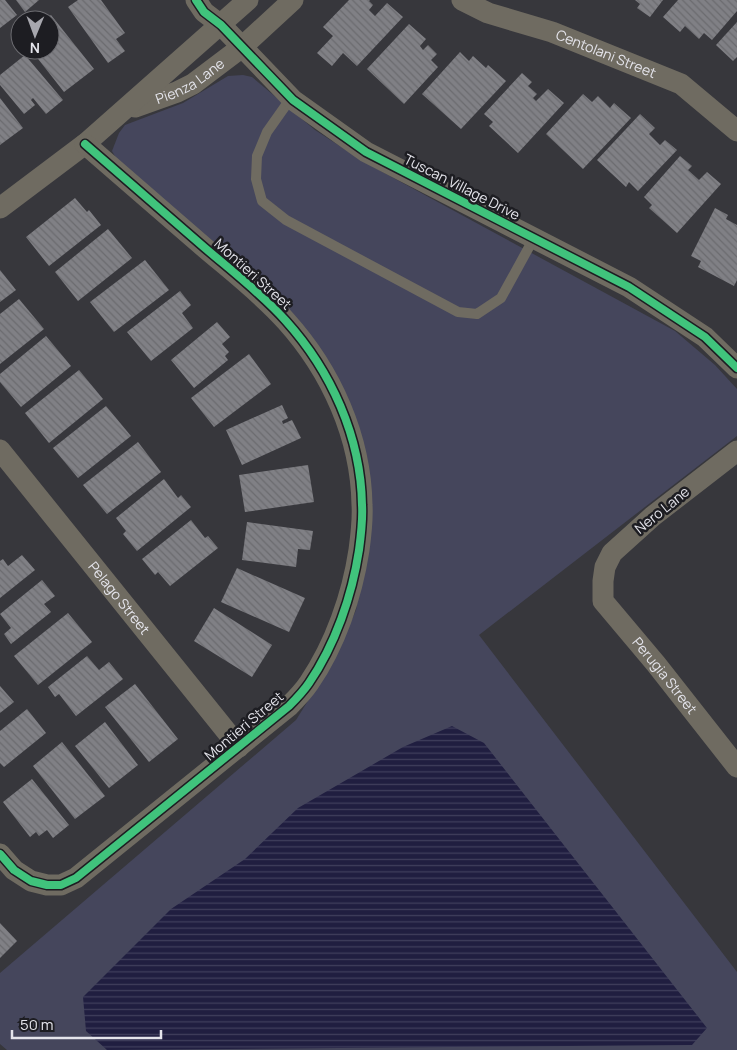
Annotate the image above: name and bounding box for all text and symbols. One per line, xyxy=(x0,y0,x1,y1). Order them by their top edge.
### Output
north arrow xyxy=(10,10,60,60)
street label: Centolani Street xyxy=(553,25,659,82)
text: N xyxy=(30,39,40,58)
street label: Pienza Lane xyxy=(153,54,228,108)
street label: Tuscan Village Drive xyxy=(401,149,523,224)
street label: Montieri Street xyxy=(211,234,296,314)
street label: Nero Lane xyxy=(630,482,693,537)
street label: Pelago Street xyxy=(84,557,155,638)
street label: Perugia Street xyxy=(628,633,702,718)
street label: Montieri Street xyxy=(200,687,287,764)
scale bar xyxy=(12,1008,161,1040)
text: 50 m xyxy=(20,1014,54,1035)

